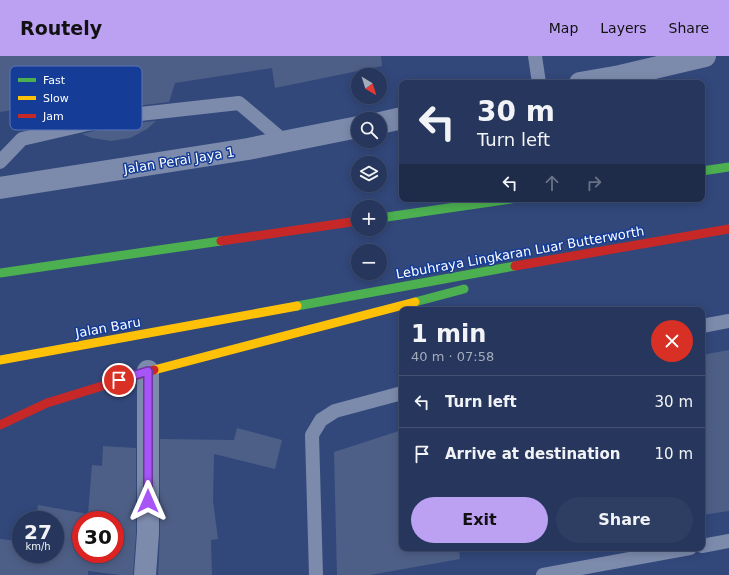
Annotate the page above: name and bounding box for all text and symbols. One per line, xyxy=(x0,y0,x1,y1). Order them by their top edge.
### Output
text: Routely xyxy=(20,17,102,39)
text: Map xyxy=(549,20,578,36)
text: Layers xyxy=(600,20,647,36)
text: Share xyxy=(669,20,709,36)
legend xyxy=(10,66,142,130)
north arrow xyxy=(351,68,387,104)
map controls xyxy=(351,68,387,280)
text: Fast xyxy=(43,74,66,87)
text: Slow xyxy=(43,92,69,105)
text: 30 m xyxy=(477,95,555,128)
icon: left xyxy=(411,96,463,148)
text: Jam xyxy=(42,110,64,123)
button: search xyxy=(351,112,387,148)
text: Turn left xyxy=(477,129,550,150)
street label: Jalan Perai Jaya 1 xyxy=(122,144,236,177)
button: layers xyxy=(351,156,387,192)
icon: left xyxy=(499,172,521,194)
icon: ahead xyxy=(541,172,563,194)
icon: right xyxy=(583,172,605,194)
button: + xyxy=(351,200,387,236)
street label: Lebuhraya Lingkaran Luar Butterworth xyxy=(395,223,645,282)
button: − xyxy=(351,244,387,280)
street label: Jalan Baru xyxy=(73,314,142,341)
text: 1 min xyxy=(411,320,486,348)
button: close xyxy=(651,320,693,362)
text: 40 m · 07:58 xyxy=(411,349,494,364)
pin xyxy=(102,363,136,397)
icon: arrive xyxy=(108,369,130,391)
icon: left xyxy=(411,391,433,413)
text: Turn left xyxy=(445,393,517,411)
text: 30 m xyxy=(655,393,693,411)
icon: arrive xyxy=(411,443,433,465)
text: Arrive at destination xyxy=(445,445,620,463)
text: 10 m xyxy=(655,445,693,463)
position arrow xyxy=(127,480,169,522)
button: Exit xyxy=(411,497,548,543)
button: Share xyxy=(556,497,693,543)
speed limit sign: 30 xyxy=(72,511,124,563)
text: 27 xyxy=(24,520,52,544)
text: km/h xyxy=(25,541,51,552)

